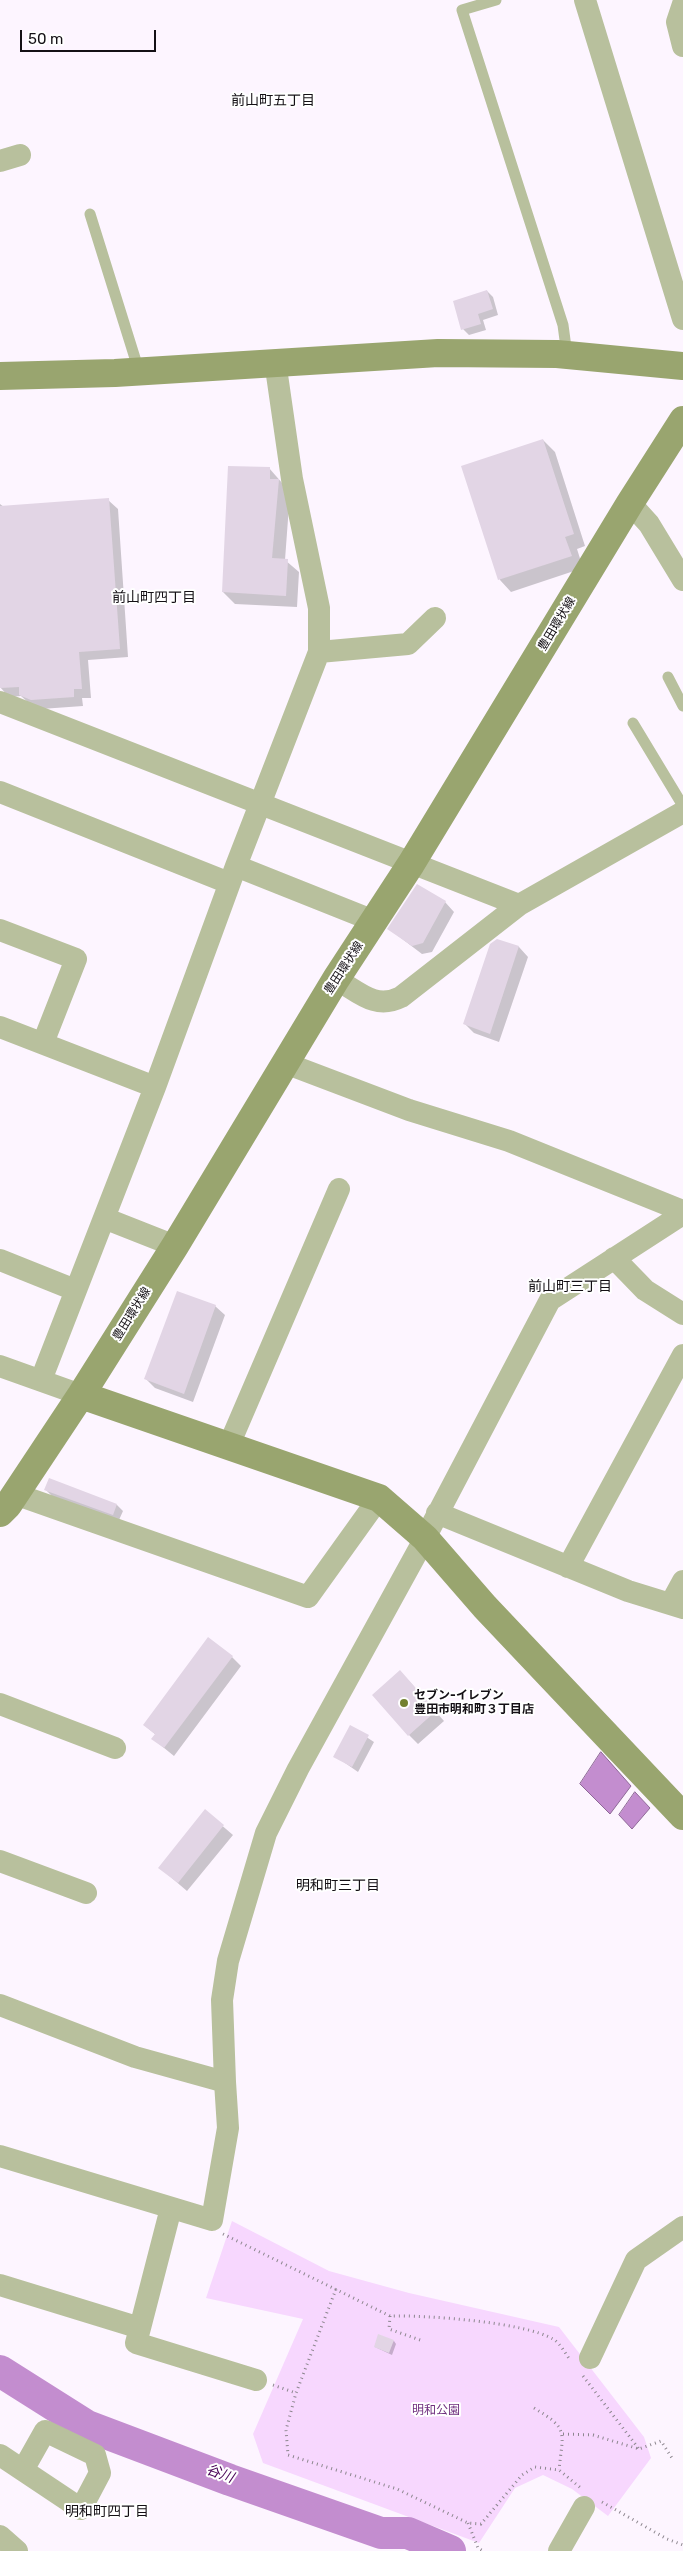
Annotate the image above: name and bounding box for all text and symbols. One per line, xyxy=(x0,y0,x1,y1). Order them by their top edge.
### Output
scale bar xyxy=(22,20,159,52)
text: 50 m xyxy=(28,30,63,48)
district label: 前山町五丁目 xyxy=(231,93,315,109)
district label: 前山町四丁目 xyxy=(112,590,196,606)
street label: 豊田環状線 xyxy=(535,595,579,653)
street label: 豊田環状線 xyxy=(322,939,366,997)
district label: 前山町三丁目 xyxy=(528,1279,612,1295)
street label: 豊田環状線 xyxy=(110,1285,154,1343)
place label: セブン-イレブン 豊田市明和町３丁目店 xyxy=(414,1689,534,1717)
marker: セブン-イレブン 豊田市明和町３丁目店 xyxy=(398,1697,410,1709)
district label: 明和町三丁目 xyxy=(296,1878,380,1894)
park label: 明和公園 xyxy=(412,2404,460,2418)
water label: 谷川 xyxy=(204,2461,236,2487)
district label: 明和町四丁目 xyxy=(65,2504,149,2520)

